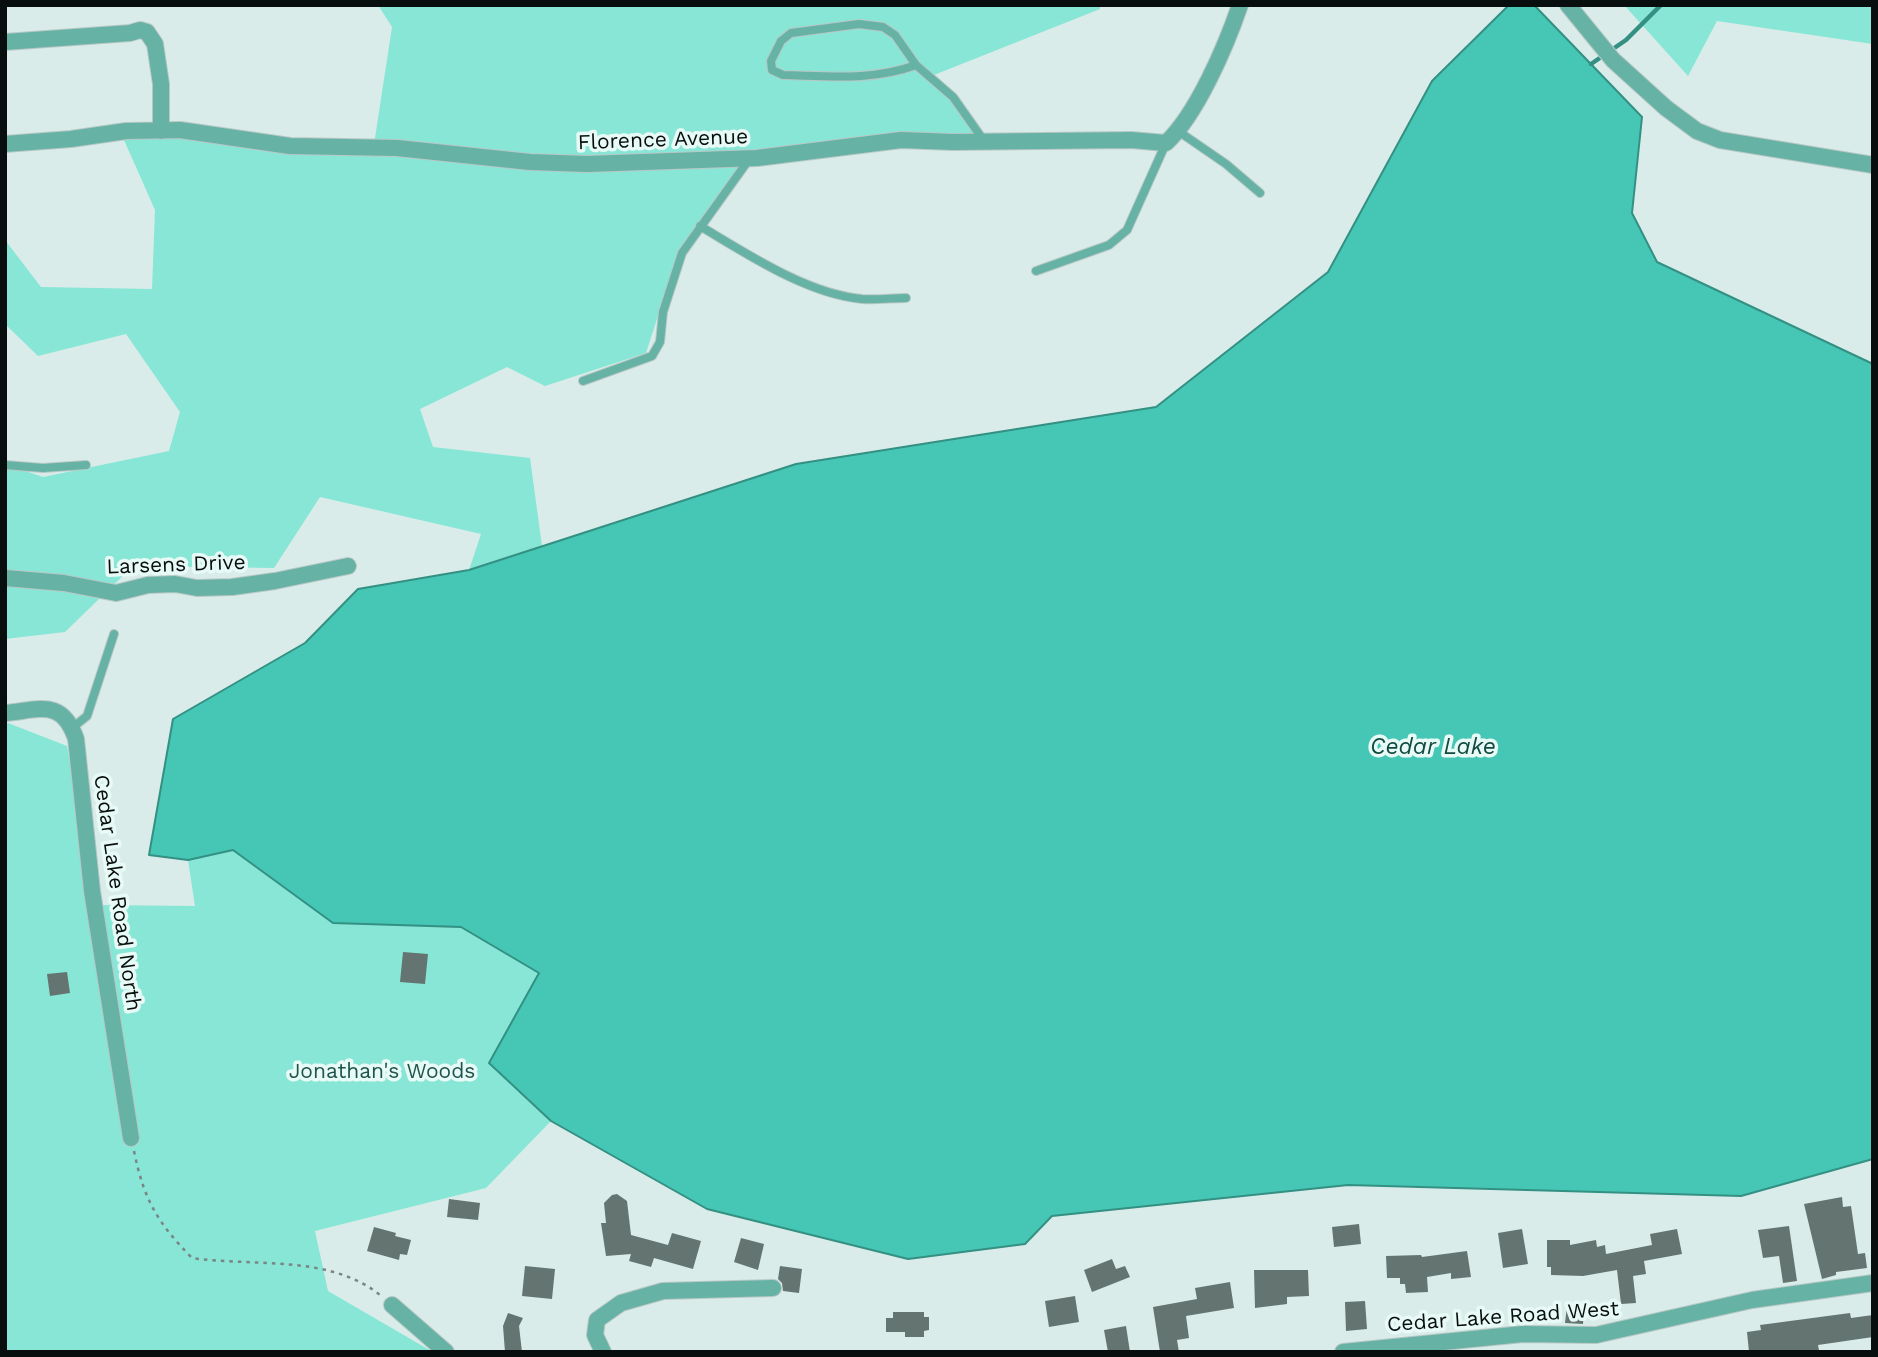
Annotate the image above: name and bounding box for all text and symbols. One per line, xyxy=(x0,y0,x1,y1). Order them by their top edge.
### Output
street label: Florence Avenue xyxy=(577,124,749,156)
street label: Larsens Drive xyxy=(106,550,246,580)
water label: Cedar Lake xyxy=(1370,733,1496,761)
street label: Cedar Lake Road North xyxy=(88,773,146,1013)
park label: Jonathan's Woods xyxy=(289,1059,475,1085)
street label: Cedar Lake Road West xyxy=(1386,1296,1620,1338)

